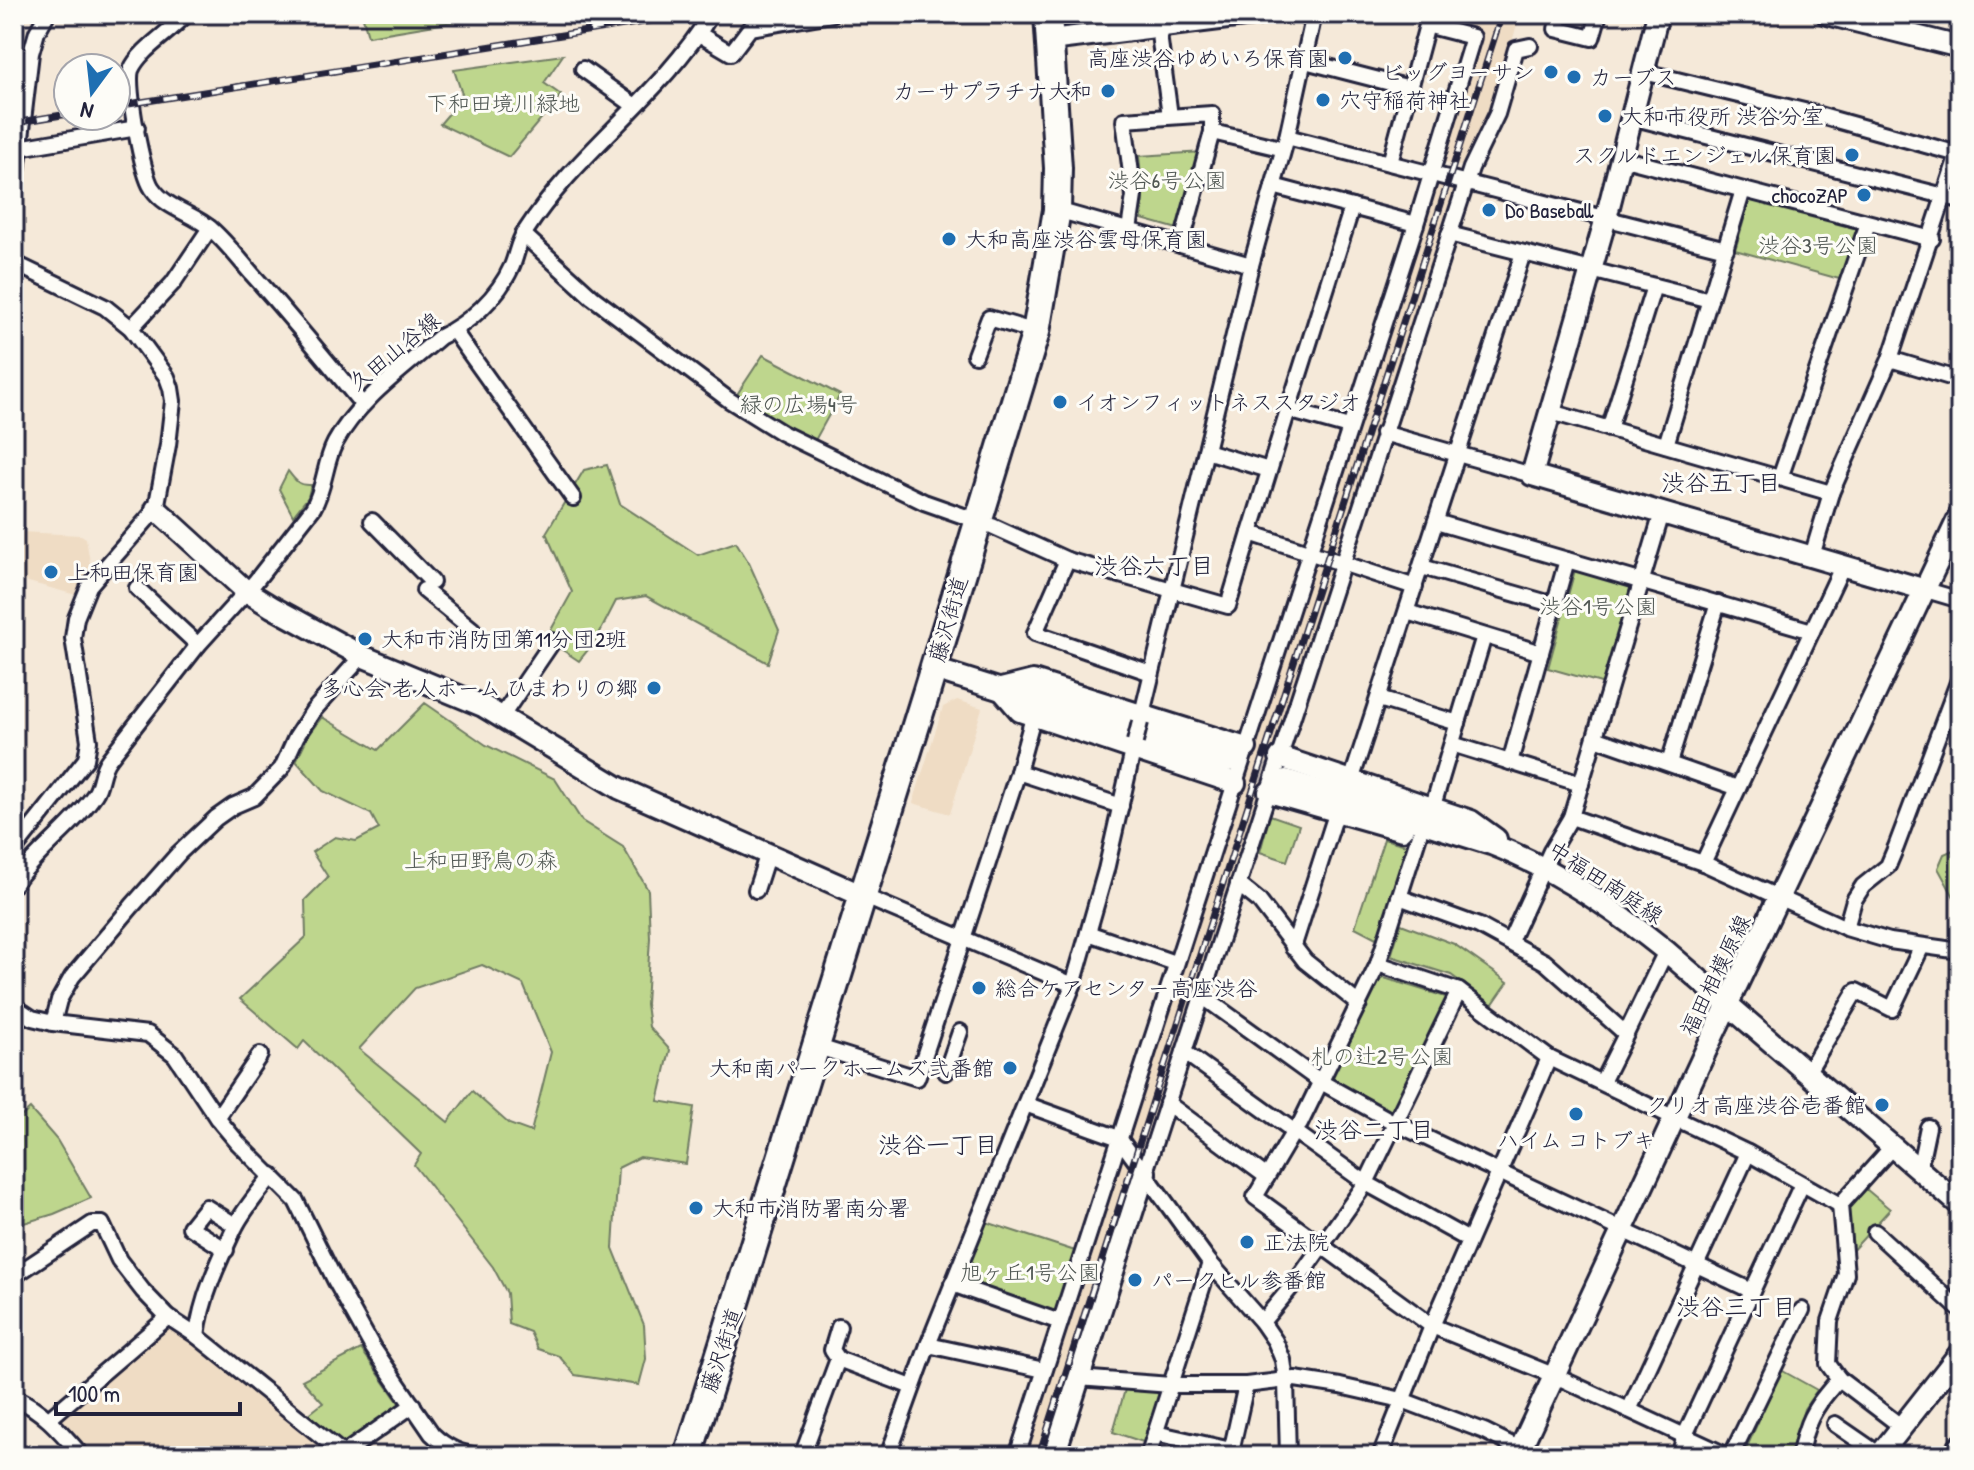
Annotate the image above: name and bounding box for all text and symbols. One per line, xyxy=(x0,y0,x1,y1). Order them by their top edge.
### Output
place label: 高座渋谷ゆめいろ保育園 xyxy=(1087,43,1329,73)
marker: 高座渋谷ゆめいろ保育園 xyxy=(1336,49,1354,67)
north arrow xyxy=(52,52,132,132)
place label: ビッグヨーサン xyxy=(1381,57,1535,87)
place label: カーブス xyxy=(1590,62,1677,92)
marker: ビッグヨーサン xyxy=(1542,63,1560,81)
marker: カーブス xyxy=(1565,68,1583,86)
place label: カーサプラチナ大和 xyxy=(893,76,1092,106)
marker: カーサプラチナ大和 xyxy=(1099,82,1117,100)
place label: 穴守稲荷神社 xyxy=(1339,85,1471,115)
park label: 下和田境川緑地 xyxy=(426,88,580,118)
marker: 穴守稲荷神社 xyxy=(1314,91,1332,109)
text: N xyxy=(77,95,96,127)
place label: 大和市役所 渋谷分室 xyxy=(1621,101,1824,131)
marker: 大和市役所 渋谷分室 xyxy=(1596,107,1614,125)
place label: スクルドエンジェル保育園 xyxy=(1573,140,1836,170)
marker: スクルドエンジェル保育園 xyxy=(1843,146,1861,164)
park label: 渋谷6号公園 xyxy=(1108,165,1226,195)
place label: chocoZAP xyxy=(1771,180,1848,210)
marker: chocoZAP xyxy=(1855,186,1873,204)
place label: Do Baseball xyxy=(1505,195,1594,225)
marker: Do Baseball xyxy=(1480,201,1498,219)
place label: 大和高座渋谷雲母保育園 xyxy=(965,224,1207,254)
marker: 大和高座渋谷雲母保育園 xyxy=(940,230,958,248)
park label: 渋谷3号公園 xyxy=(1758,230,1878,260)
street label: 久田山谷線 xyxy=(342,305,446,397)
place label: イオンフィットネススタジオ xyxy=(1076,387,1361,417)
park label: 緑の広場4号 xyxy=(740,389,858,419)
marker: イオンフィットネススタジオ xyxy=(1051,393,1069,411)
district label: 渋谷五丁目 xyxy=(1661,466,1781,498)
district label: 渋谷六丁目 xyxy=(1094,549,1214,581)
place label: 上和田保育園 xyxy=(67,557,199,587)
marker: 上和田保育園 xyxy=(42,563,60,581)
street label: 藤沢街道 xyxy=(921,573,975,665)
park label: 渋谷1号公園 xyxy=(1539,591,1657,621)
place label: 大和市消防団第11分団2班 xyxy=(381,624,627,654)
marker: 大和市消防団第11分団2班 xyxy=(356,630,374,648)
place label: 多心会 老人ホーム ひまわりの郷 xyxy=(321,673,638,703)
marker: 多心会 老人ホーム ひまわりの郷 xyxy=(645,679,663,697)
street label: 中福田南庭線 xyxy=(1542,833,1670,931)
park label: 上和田野鳥の森 xyxy=(404,845,558,875)
street label: 福田相模原線 xyxy=(1673,909,1757,1041)
place label: 総合ケアセンター高座渋谷 xyxy=(995,973,1258,1003)
marker: 総合ケアセンター高座渋谷 xyxy=(970,979,988,997)
park label: 札の辻2号公園 xyxy=(1311,1041,1453,1071)
place label: 大和南パークホームズ弐番館 xyxy=(709,1053,994,1083)
marker: 大和南パークホームズ弐番館 xyxy=(1001,1059,1019,1077)
place label: クリオ高座渋谷壱番館 xyxy=(1646,1090,1866,1120)
marker: クリオ高座渋谷壱番館 xyxy=(1873,1096,1891,1114)
marker: ハイム コトブキ xyxy=(1567,1105,1585,1123)
district label: 渋谷二丁目 xyxy=(1314,1113,1434,1145)
place label: ハイム コトブキ xyxy=(1497,1125,1655,1155)
district label: 渋谷一丁目 xyxy=(878,1128,998,1160)
place label: 大和市消防署南分署 xyxy=(712,1193,910,1223)
marker: 大和市消防署南分署 xyxy=(687,1199,705,1217)
place label: 正法院 xyxy=(1263,1227,1329,1257)
marker: 正法院 xyxy=(1238,1233,1256,1251)
park label: 旭ヶ丘1号公園 xyxy=(960,1257,1100,1287)
place label: パークヒル参番館 xyxy=(1151,1265,1327,1295)
marker: パークヒル参番館 xyxy=(1126,1271,1144,1289)
district label: 渋谷三丁目 xyxy=(1676,1290,1796,1322)
street label: 藤沢街道 xyxy=(693,1304,749,1396)
scale bar xyxy=(56,1366,240,1416)
text: 100 m xyxy=(68,1377,120,1409)

